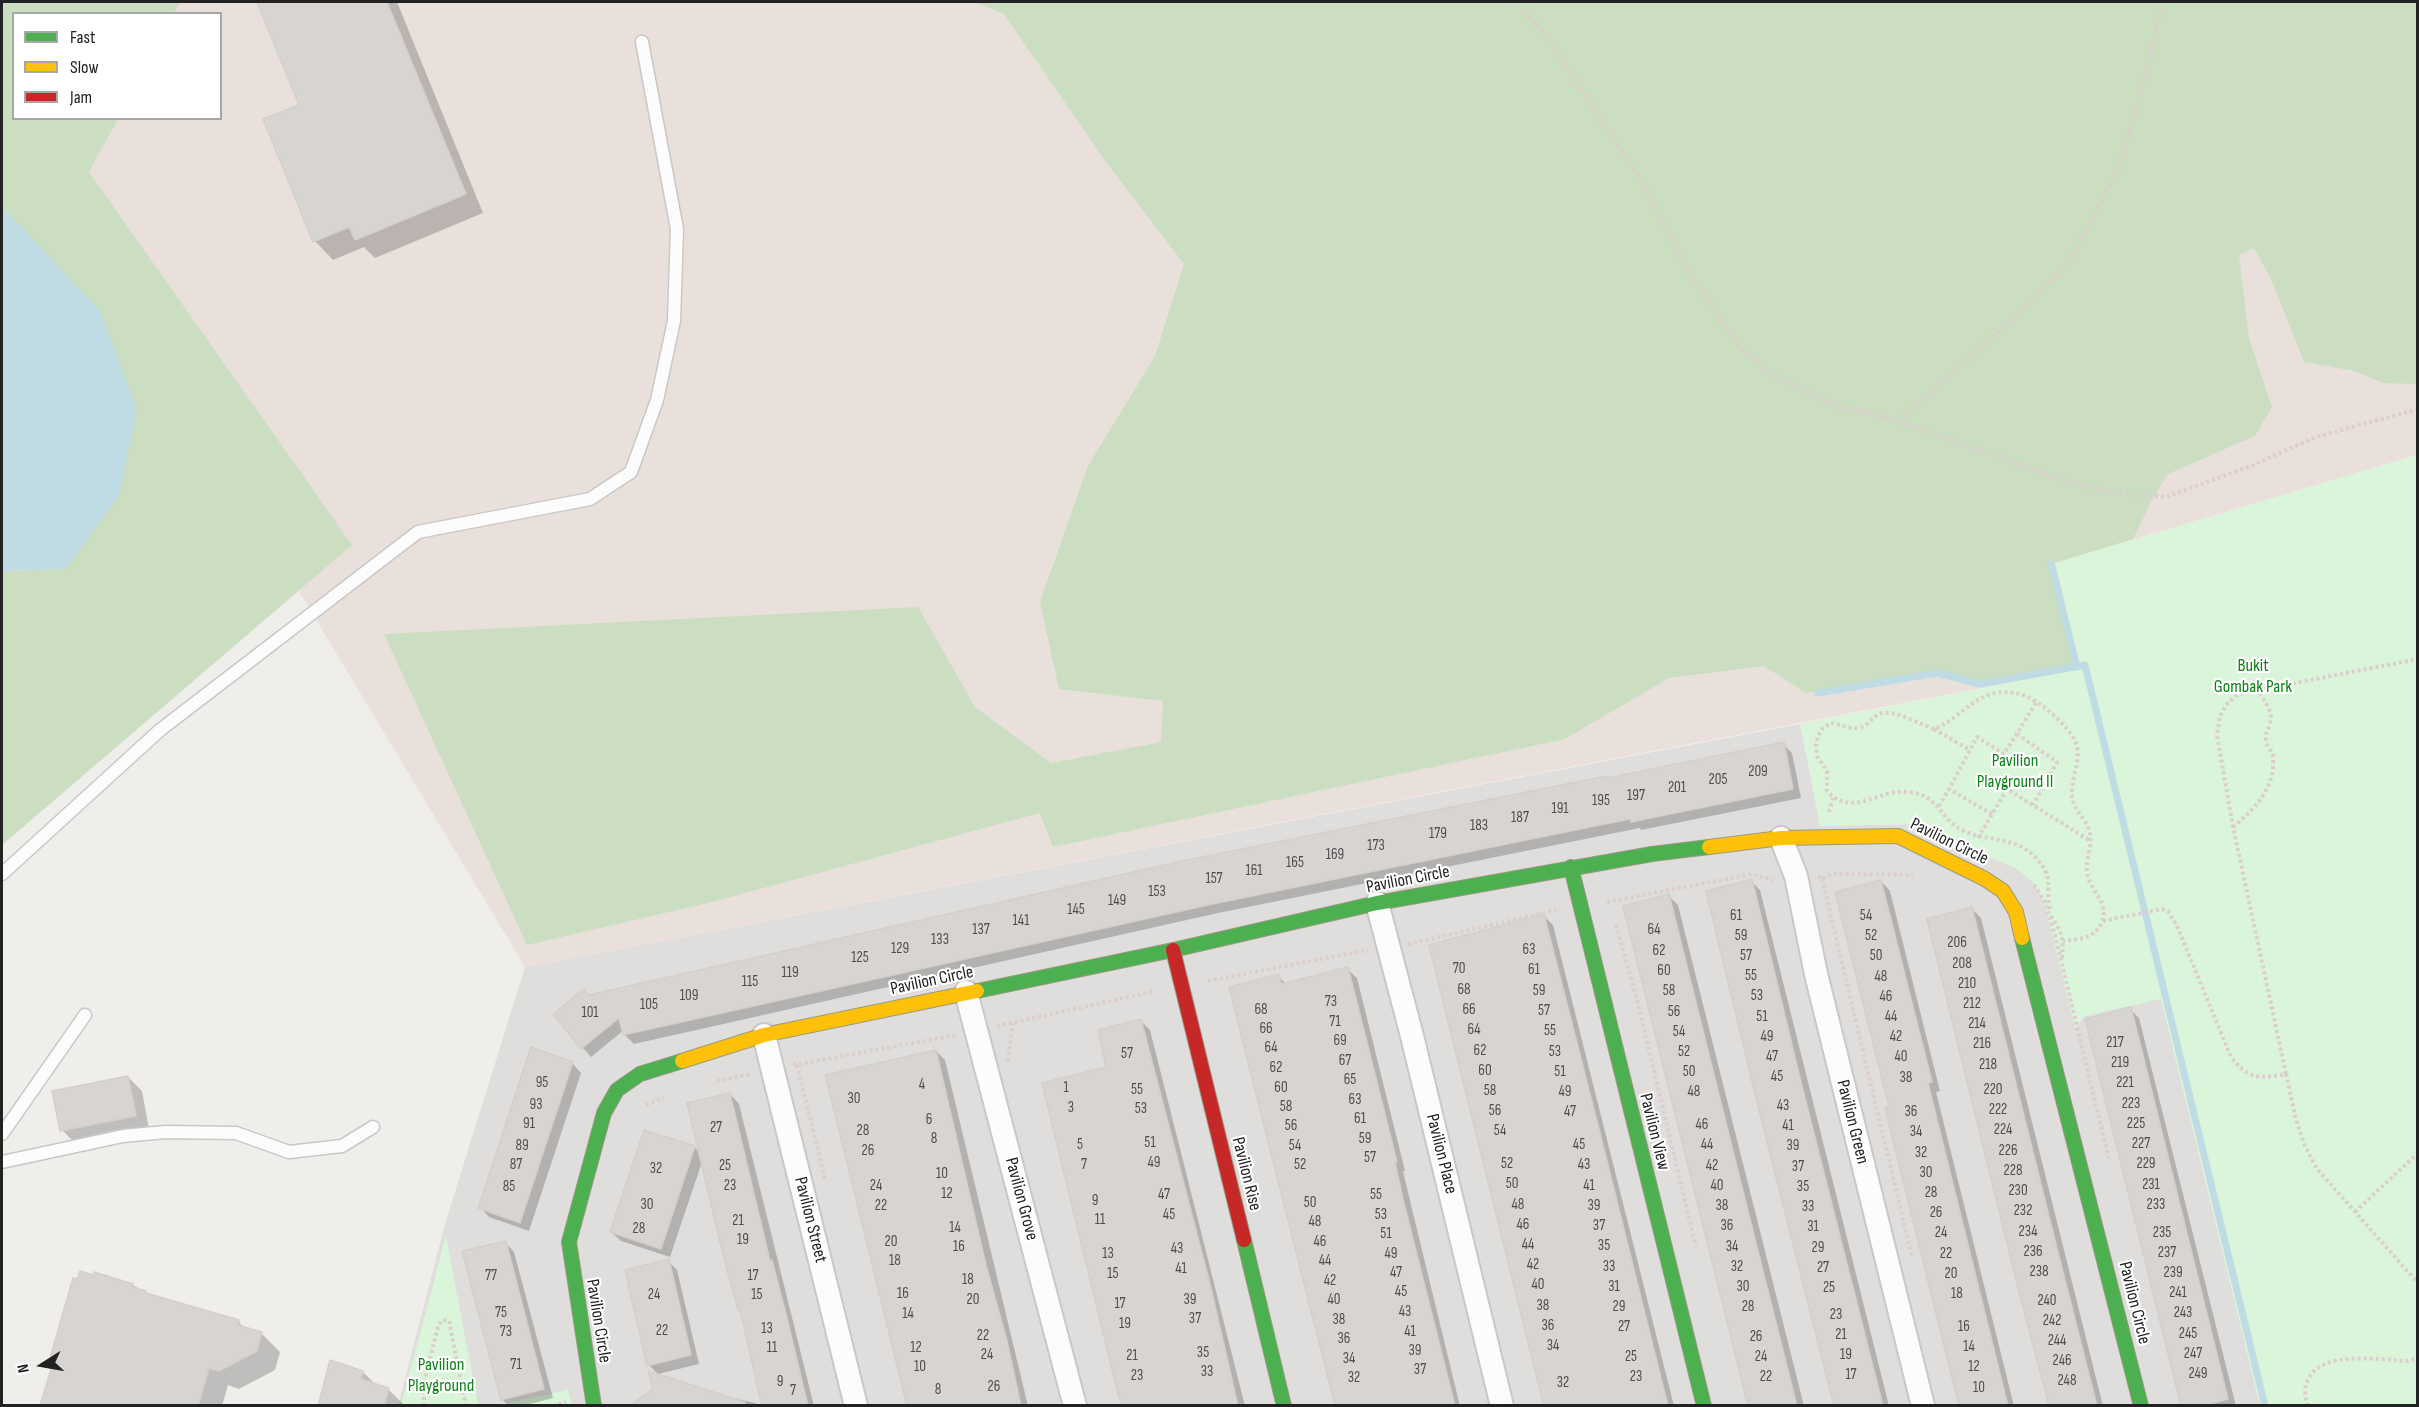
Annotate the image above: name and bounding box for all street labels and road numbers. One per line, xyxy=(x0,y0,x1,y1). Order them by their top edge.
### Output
street label: Pavilion Circle xyxy=(1906,814,1992,870)
street label: Pavilion Circle xyxy=(1365,861,1451,899)
street label: Pavilion Circle xyxy=(889,962,975,1000)
street label: Pavilion Green xyxy=(1831,1078,1873,1166)
street label: Pavilion View xyxy=(1634,1091,1674,1173)
street label: Pavilion Place xyxy=(1421,1112,1461,1196)
street label: Pavilion Rise xyxy=(1226,1135,1266,1213)
street label: Pavilion Grove xyxy=(1000,1155,1042,1243)
street label: Pavilion Street xyxy=(789,1175,831,1265)
street label: Pavilion Circle xyxy=(2113,1259,2155,1347)
street label: Pavilion Circle xyxy=(581,1278,615,1364)

